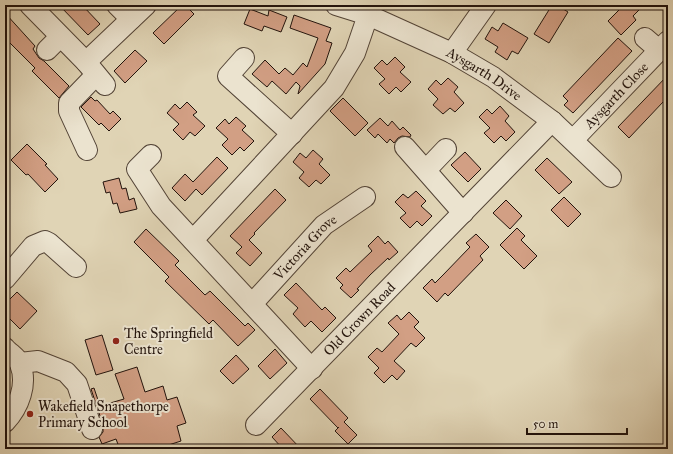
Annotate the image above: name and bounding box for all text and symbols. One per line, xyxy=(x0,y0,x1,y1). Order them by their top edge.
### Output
street label: Aysgarth Drive xyxy=(443,43,525,105)
street label: Aysgarth Close xyxy=(580,59,652,133)
street label: Victoria Grove xyxy=(270,211,340,284)
street label: Old Crown Road xyxy=(320,279,399,360)
place label: The Springfield Centre xyxy=(124,325,213,358)
marker: The Springfield Centre xyxy=(111,336,121,346)
place label: Wakefield Snapethorpe Primary School xyxy=(38,398,169,431)
marker: Wakefield Snapethorpe Primary School xyxy=(25,409,35,419)
scale bar xyxy=(527,410,627,436)
text: 50 m xyxy=(533,417,558,431)

